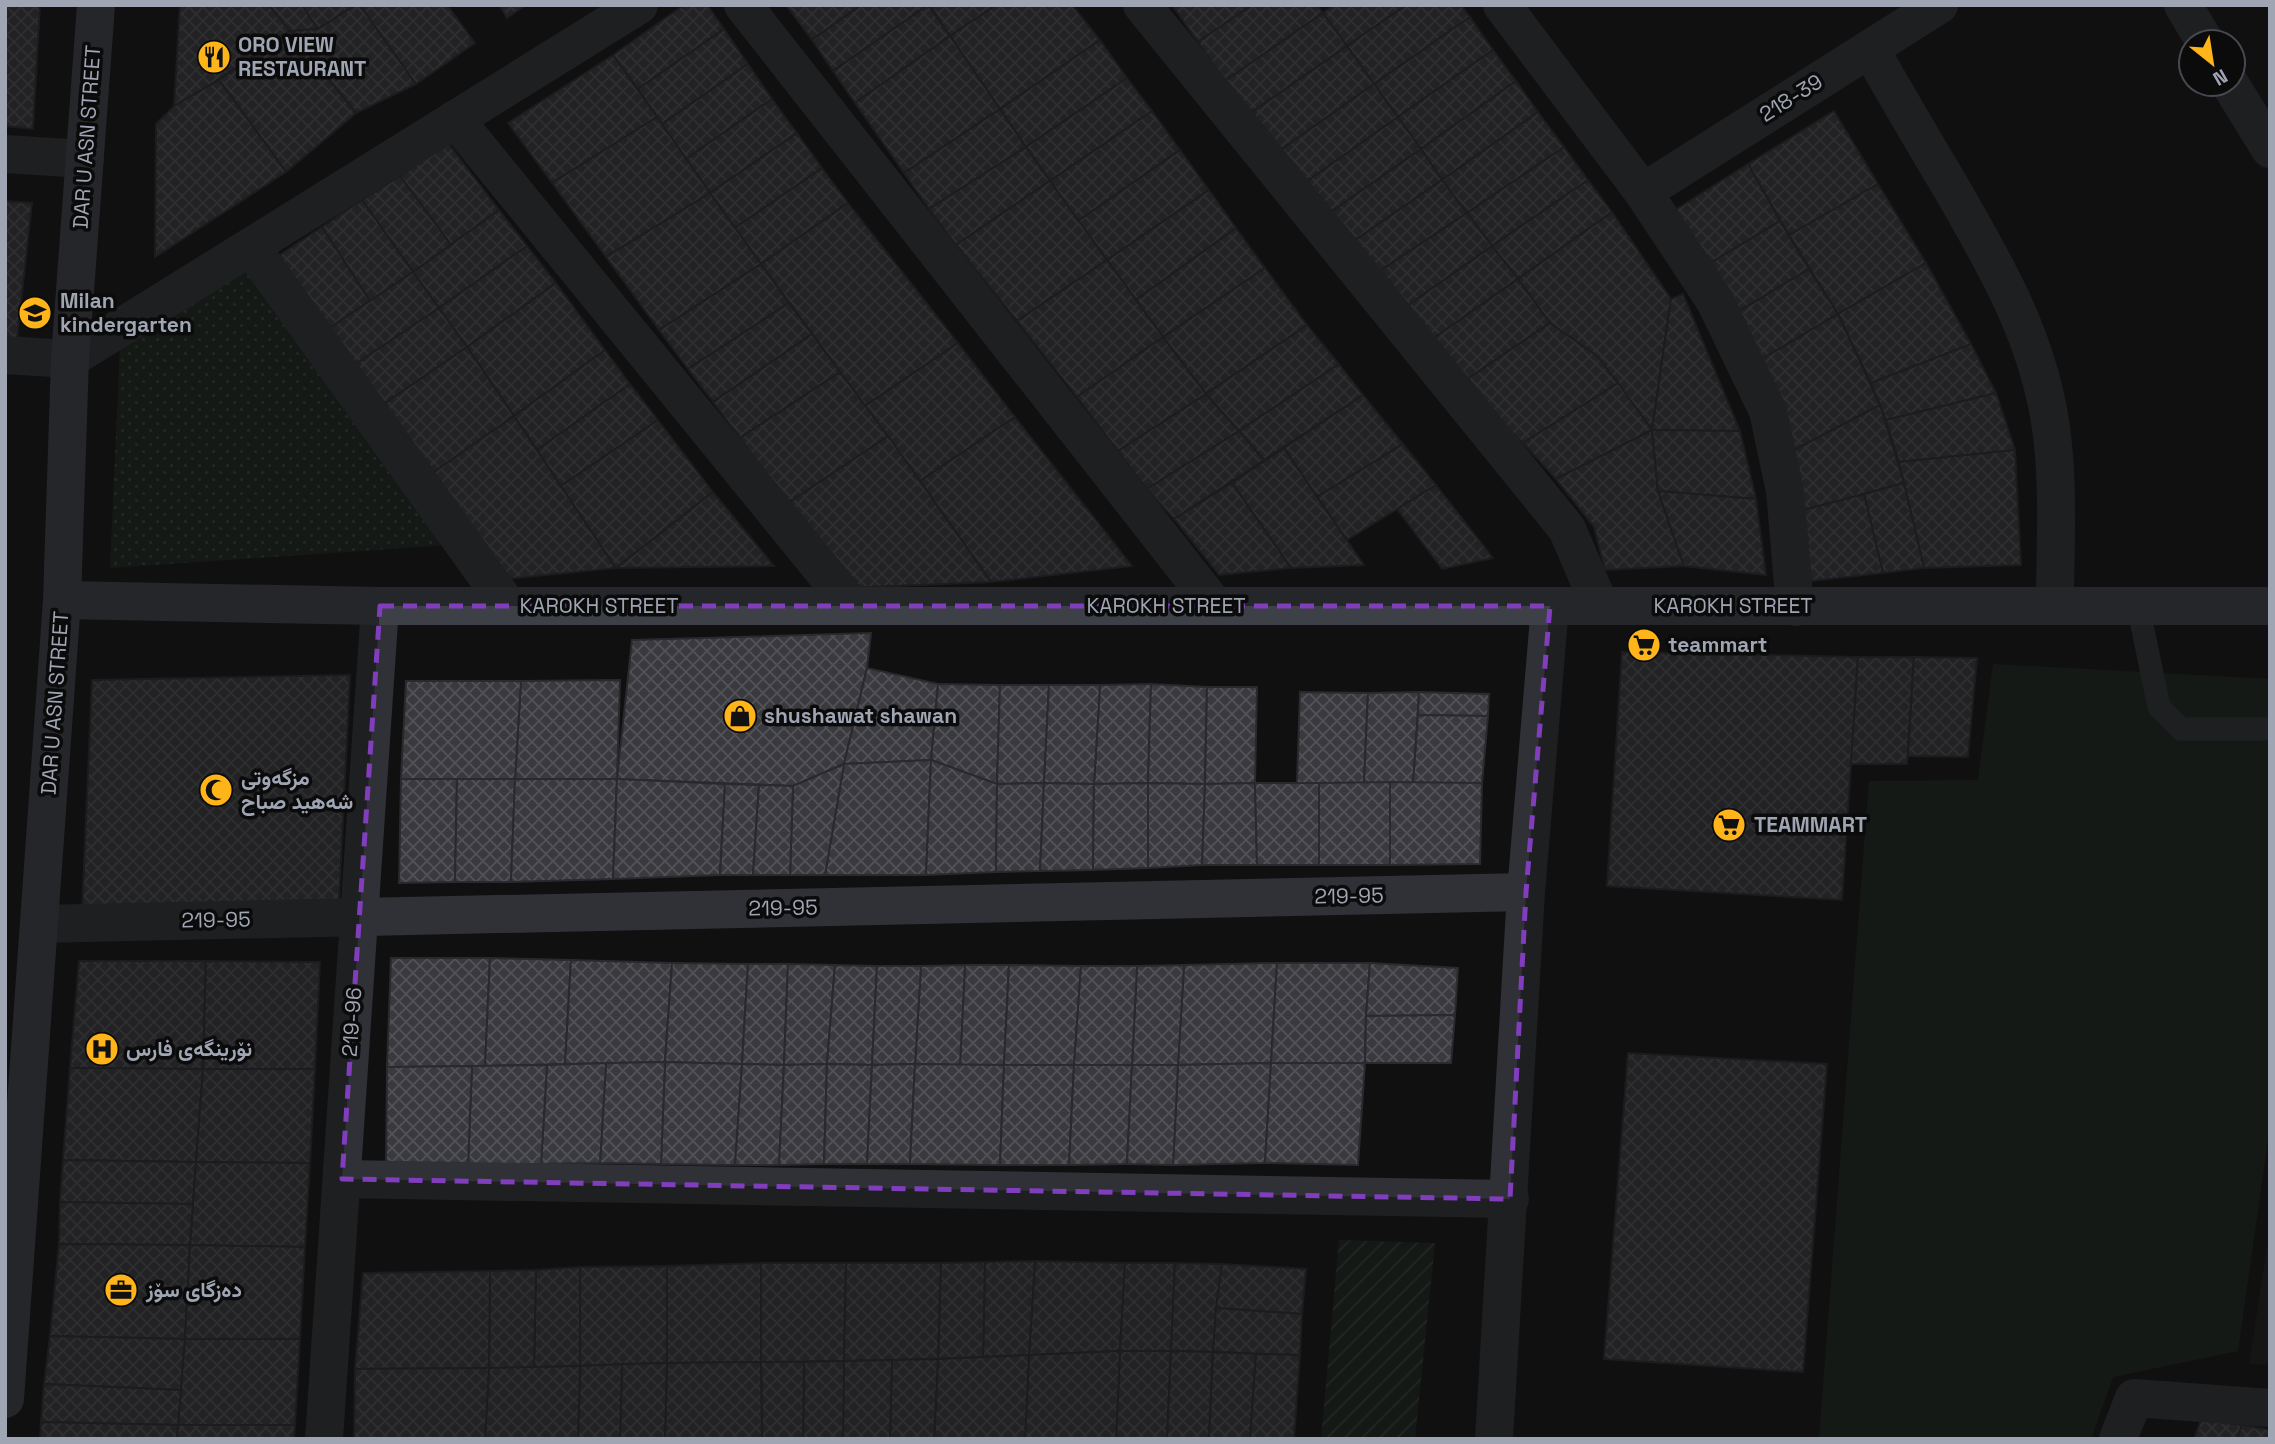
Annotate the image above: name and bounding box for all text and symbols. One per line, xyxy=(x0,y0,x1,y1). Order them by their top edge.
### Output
north arrow xyxy=(2177,28,2247,98)
place label: ORO VIEW RESTAURANT xyxy=(238,31,366,82)
restaurant icon: ORO VIEW RESTAURANT xyxy=(195,38,233,76)
street label: DAR U ASN STREET xyxy=(67,44,106,230)
text: N xyxy=(2208,63,2232,91)
street label: 218-39 xyxy=(1754,68,1827,127)
place label: Milan kindergarten xyxy=(60,287,192,338)
school or university icon: Milan kindergarten xyxy=(16,294,54,332)
street label: KAROKH STREET xyxy=(519,592,679,619)
street label: KAROKH STREET xyxy=(1086,592,1246,619)
street label: KAROKH STREET xyxy=(1653,592,1813,619)
street label: DAR U ASN STREET xyxy=(35,610,74,796)
supermarket icon: teammart xyxy=(1625,626,1663,664)
place label: teammart xyxy=(1668,631,1767,658)
shop icon: shushawat shawan xyxy=(721,697,759,735)
place label: shushawat shawan xyxy=(764,702,957,729)
place label: مزگه‌وتی شه‌هید صباح xyxy=(241,764,353,816)
mosque icon: مزگه‌وتی شه‌هید صباح xyxy=(197,771,235,809)
supermarket icon: TEAMMART xyxy=(1710,806,1748,844)
place label: TEAMMART xyxy=(1754,811,1867,838)
street label: 219-95 xyxy=(1314,881,1384,910)
street label: 219-95 xyxy=(748,893,818,922)
street label: 219-95 xyxy=(181,905,251,934)
street label: 219-96 xyxy=(336,986,367,1058)
hospital icon: نۆرینگەی فارس xyxy=(83,1030,121,1068)
place label: نۆرینگەی فارس xyxy=(126,1035,252,1062)
office icon: دەزگای سۆز xyxy=(102,1271,140,1309)
place label: دەزگای سۆز xyxy=(145,1276,242,1303)

